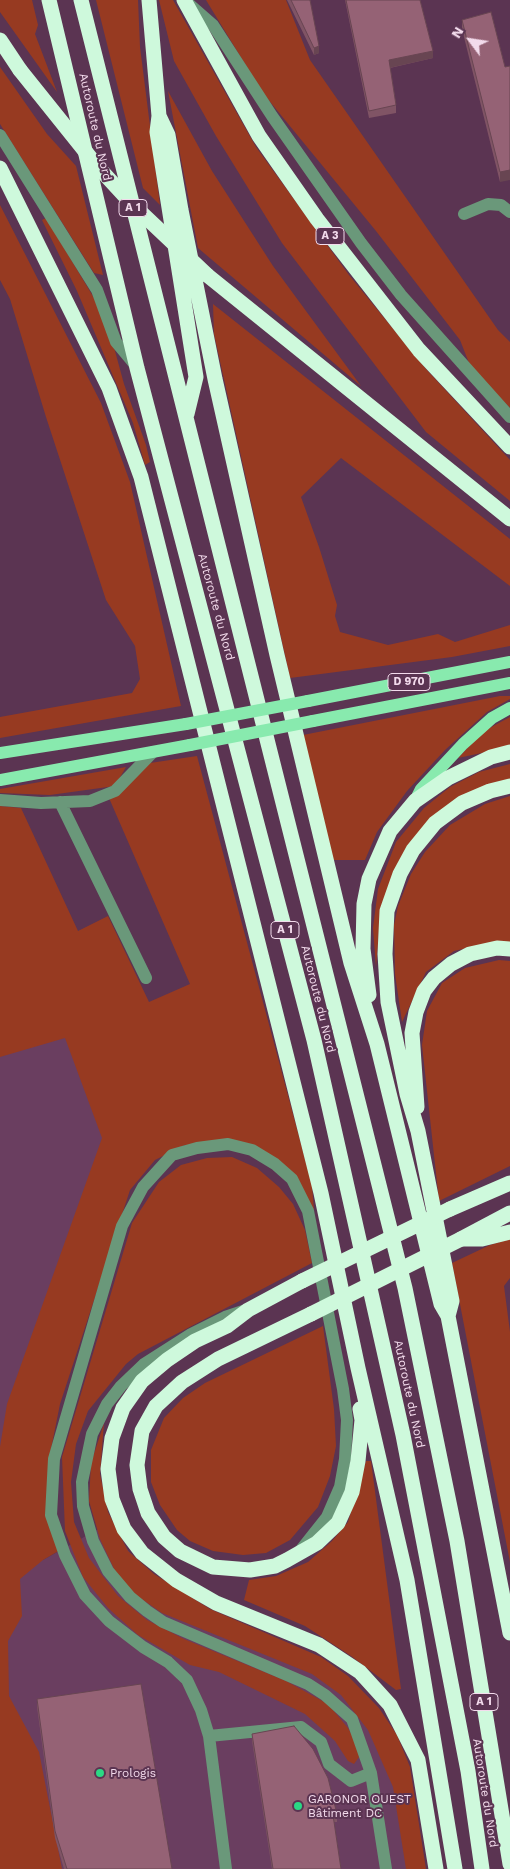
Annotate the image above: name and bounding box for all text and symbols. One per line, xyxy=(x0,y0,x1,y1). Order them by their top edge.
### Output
north arrow xyxy=(445,15,495,65)
text: N xyxy=(448,24,467,41)
street label: Autoroute du Nord xyxy=(76,72,114,182)
road number: A 1 xyxy=(119,200,147,217)
road number: A 3 xyxy=(316,228,344,245)
street label: Autoroute du Nord xyxy=(195,552,237,662)
road number: D 970 xyxy=(388,674,430,690)
road number: A 1 xyxy=(271,922,299,938)
street label: Autoroute du Nord xyxy=(298,944,338,1054)
street label: Autoroute du Nord xyxy=(391,1339,427,1449)
road number: A 1 xyxy=(470,1694,498,1710)
street label: Autoroute du Nord xyxy=(469,1738,501,1848)
place label: Prologis xyxy=(110,1766,156,1780)
marker: Prologis xyxy=(94,1767,106,1779)
place label: GARONOR OUEST Bâtiment DC xyxy=(308,1792,411,1820)
marker: GARONOR OUEST Bâtiment DC xyxy=(292,1800,304,1812)

